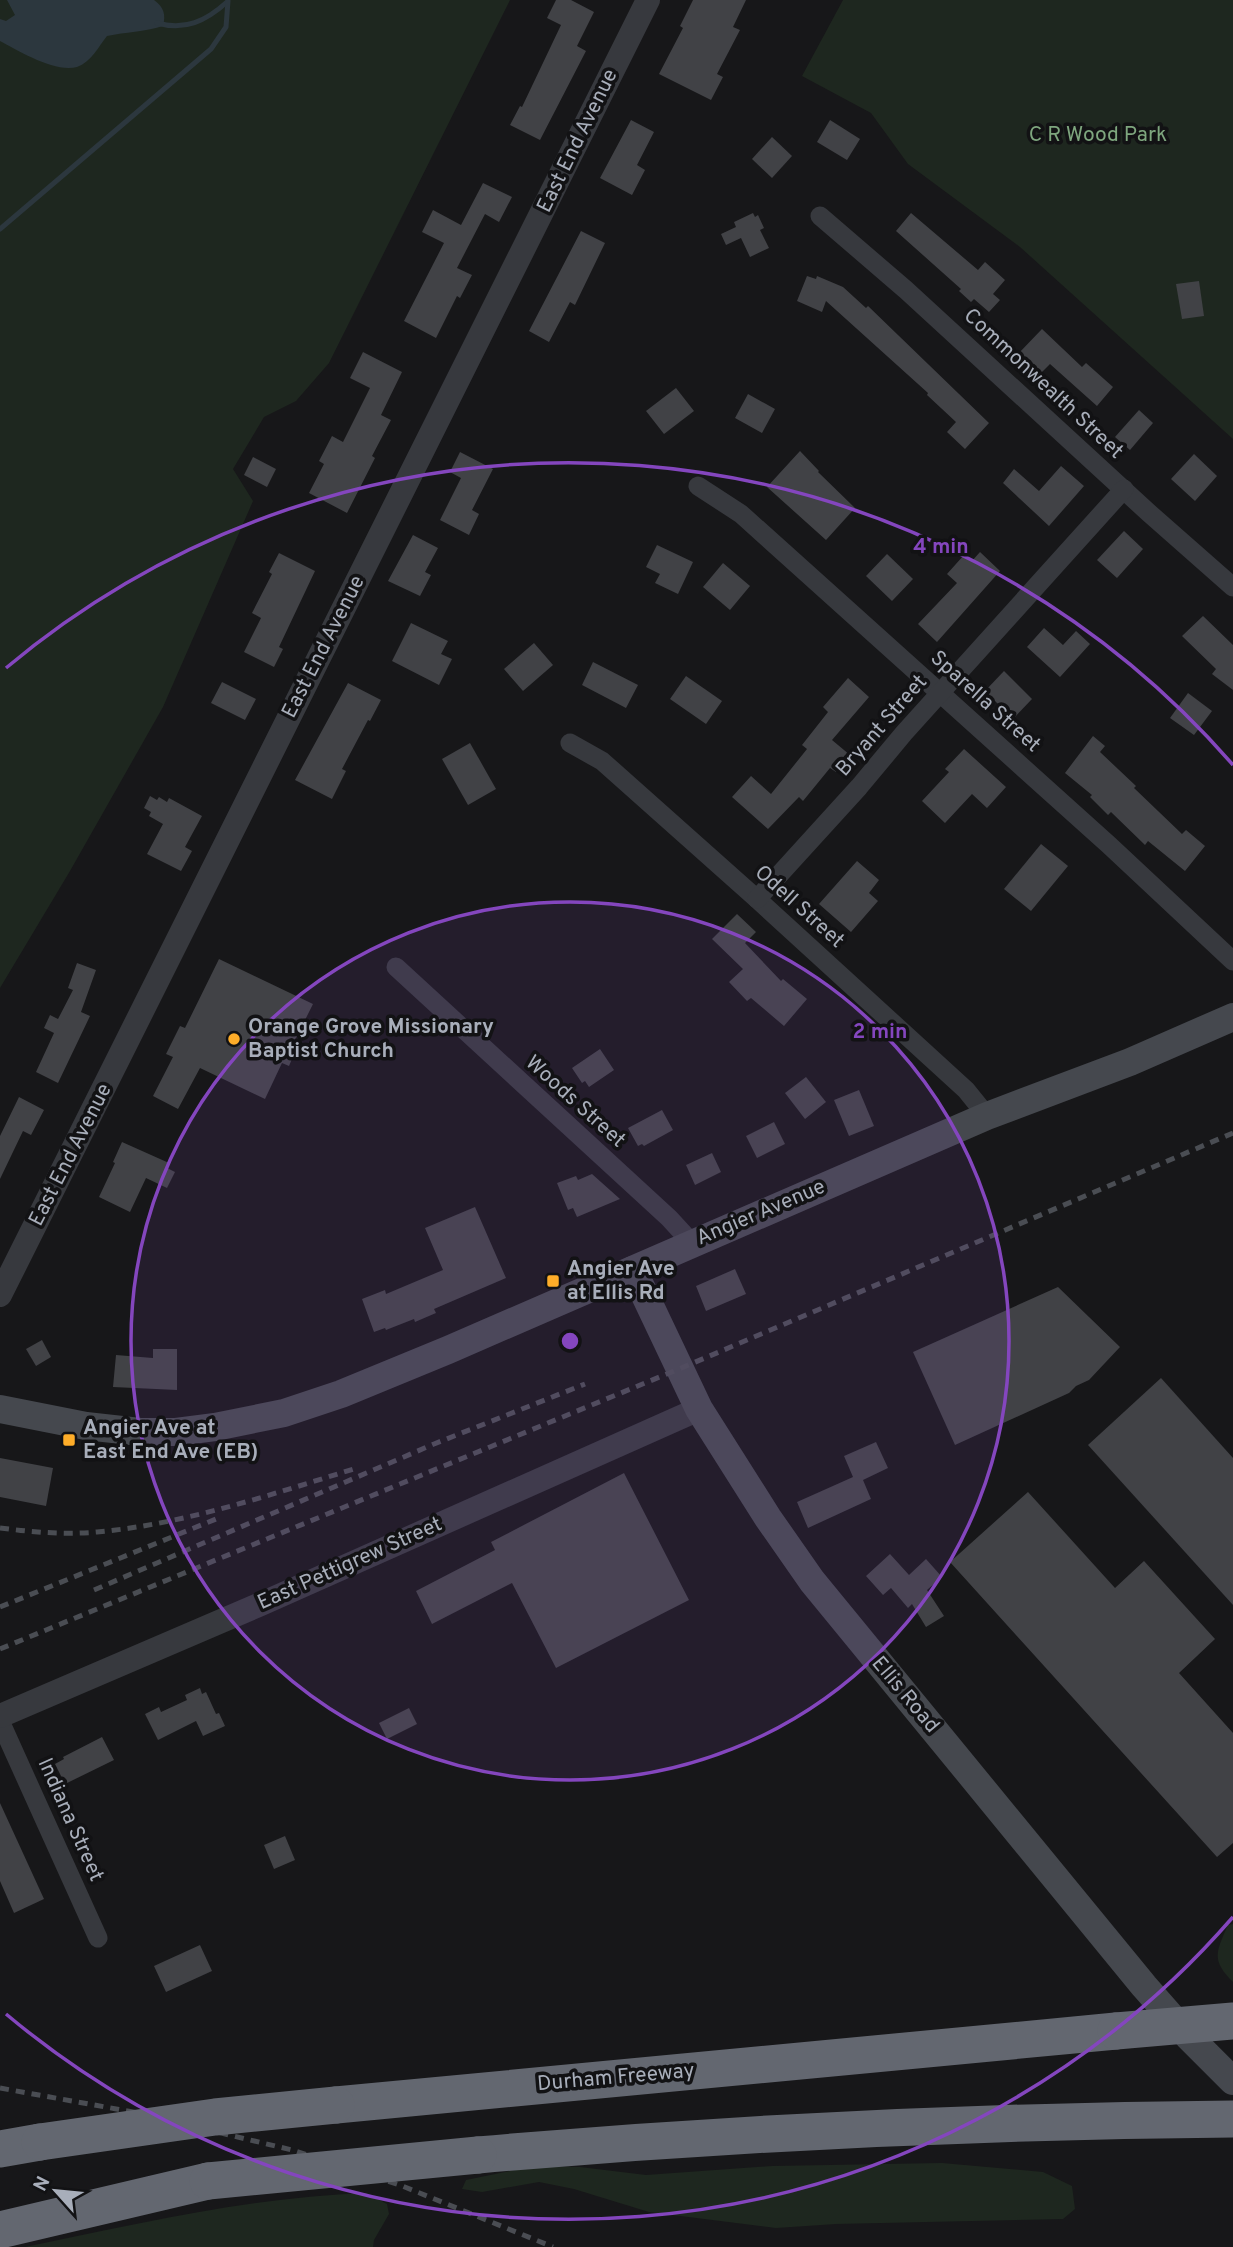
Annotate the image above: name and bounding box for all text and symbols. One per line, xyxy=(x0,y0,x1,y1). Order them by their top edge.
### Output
street label: East End Avenue xyxy=(532,65,624,217)
park label: C R Wood Park xyxy=(1029,122,1167,149)
street label: Commonwealth Street xyxy=(957,303,1129,465)
text: 4 min xyxy=(913,534,969,561)
street label: East End Avenue xyxy=(276,571,372,723)
street label: Sparella Street xyxy=(924,645,1046,759)
street label: Bryant Street xyxy=(830,669,934,783)
street label: Odell Street xyxy=(748,860,850,954)
place label: Orange Grove Missionary Baptist Church xyxy=(248,1014,494,1065)
text: 2 min xyxy=(853,1019,907,1046)
marker: Orange Grove Missionary Baptist Church xyxy=(226,1031,242,1047)
street label: Woods Street xyxy=(519,1050,631,1154)
street label: East End Avenue xyxy=(23,1079,119,1231)
street label: Angier Avenue xyxy=(692,1174,830,1252)
place label: Angier Ave at Ellis Rd xyxy=(567,1256,675,1307)
marker: Angier Ave at Ellis Rd xyxy=(545,1273,561,1289)
centre of rings xyxy=(558,1329,582,1353)
place label: Angier Ave at East End Ave (EB) xyxy=(83,1415,258,1466)
marker: Angier Ave at East End Ave (EB) xyxy=(61,1432,77,1448)
street label: East Pettigrew Street xyxy=(253,1511,447,1617)
street label: Ellis Road xyxy=(865,1651,945,1739)
street label: Indiana Street xyxy=(31,1754,109,1886)
street label: Durham Freeway xyxy=(536,2058,696,2098)
north arrow xyxy=(21,2156,91,2226)
text: N xyxy=(29,2173,56,2196)

